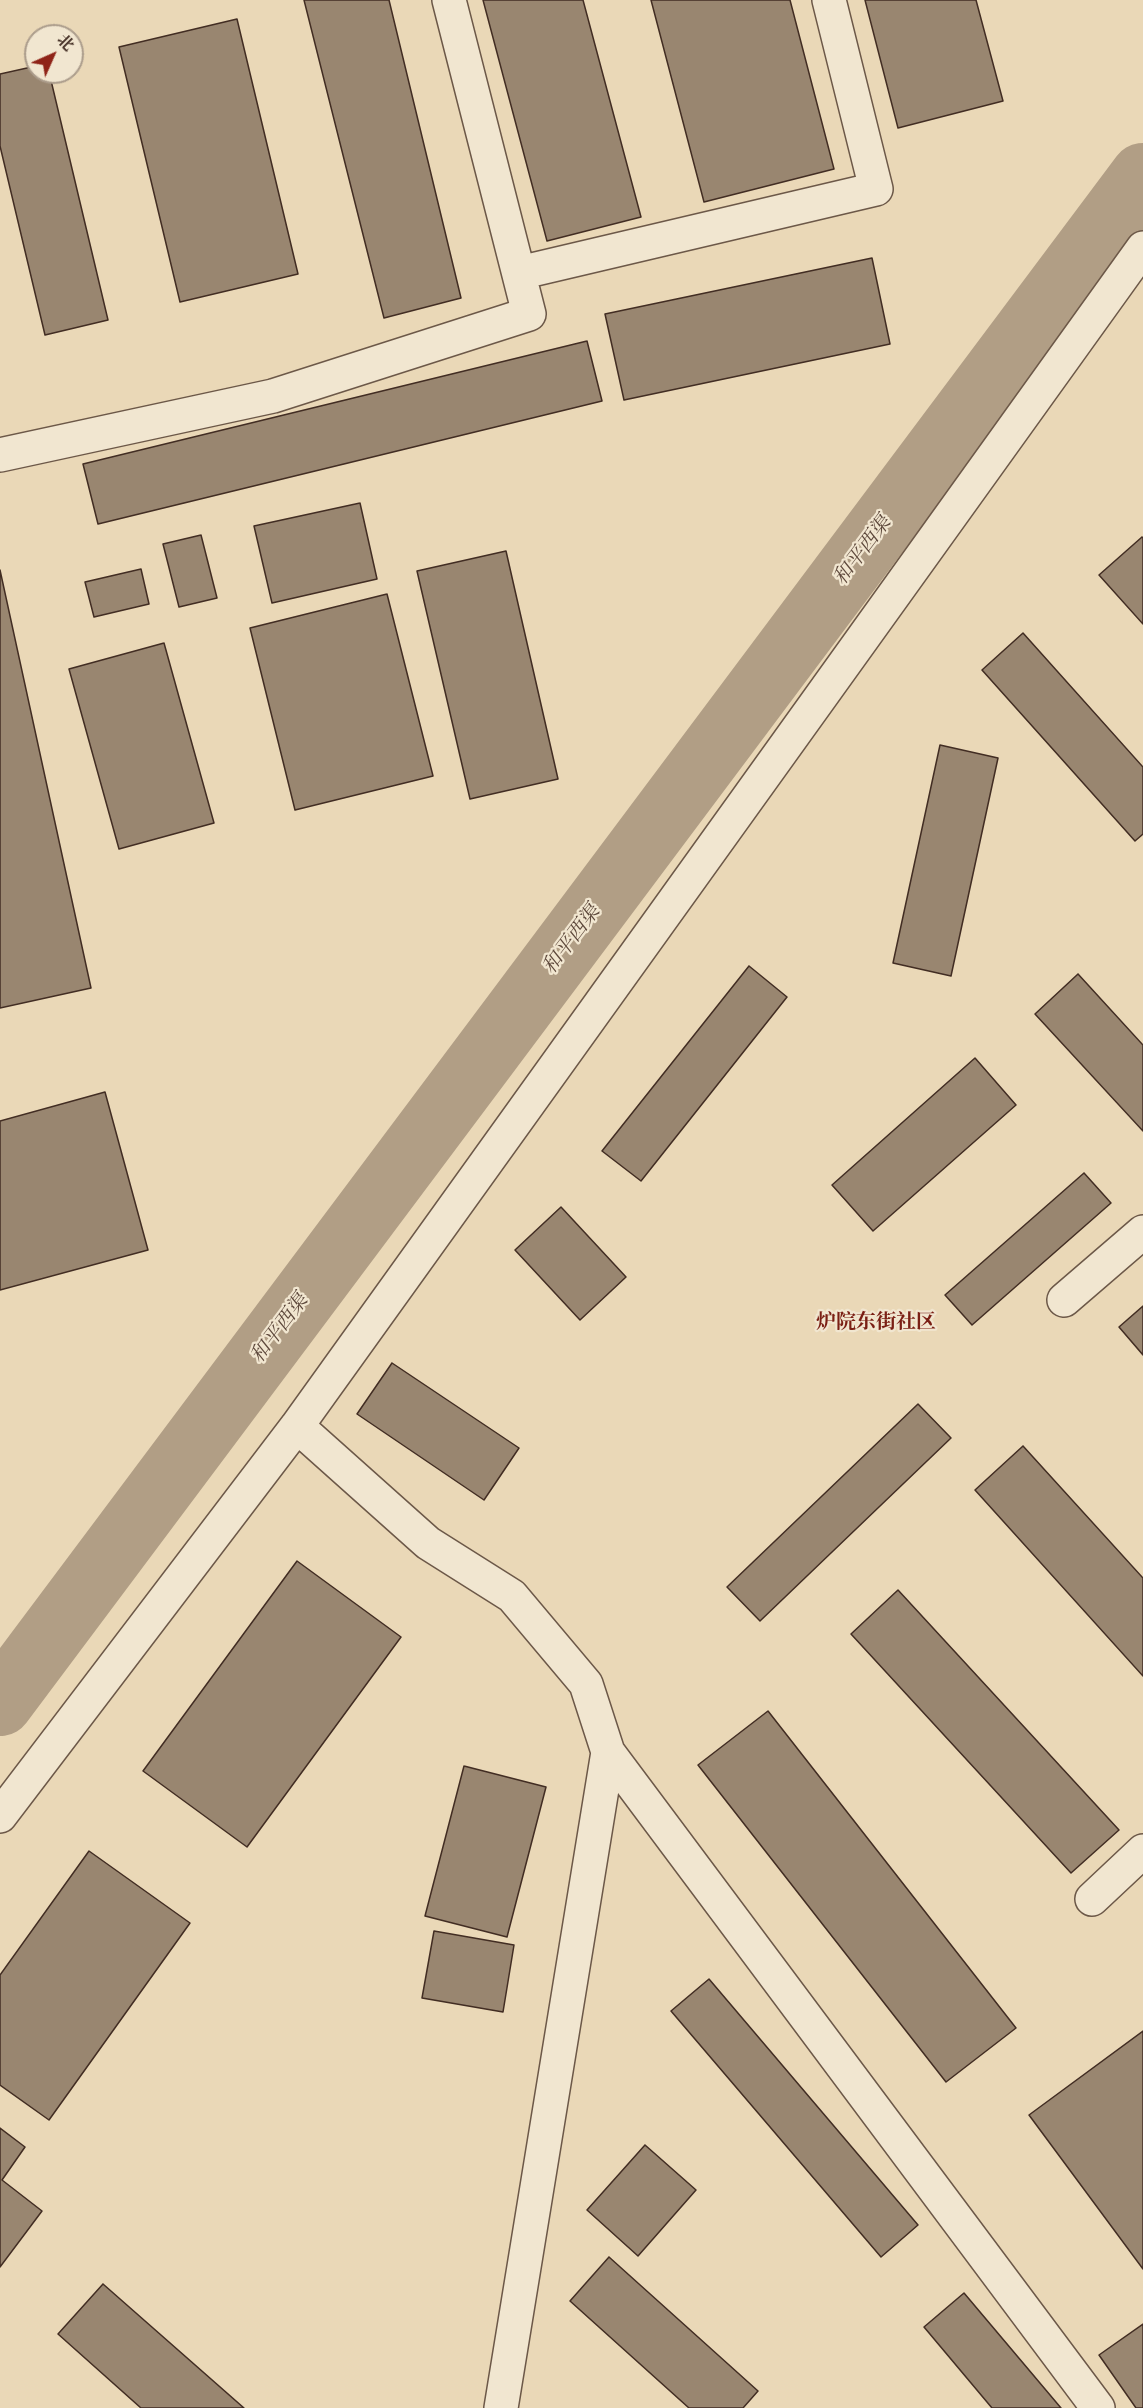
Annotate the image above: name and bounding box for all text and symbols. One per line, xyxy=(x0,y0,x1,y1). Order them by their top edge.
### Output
north arrow xyxy=(24,24,84,84)
text: 北 xyxy=(52,29,79,56)
water label: 和平西渠 xyxy=(829,512,897,590)
water label: 和平西渠 xyxy=(538,901,606,979)
water label: 和平西渠 xyxy=(246,1290,314,1368)
district label: 炉院东街社区 xyxy=(816,1311,936,1335)

